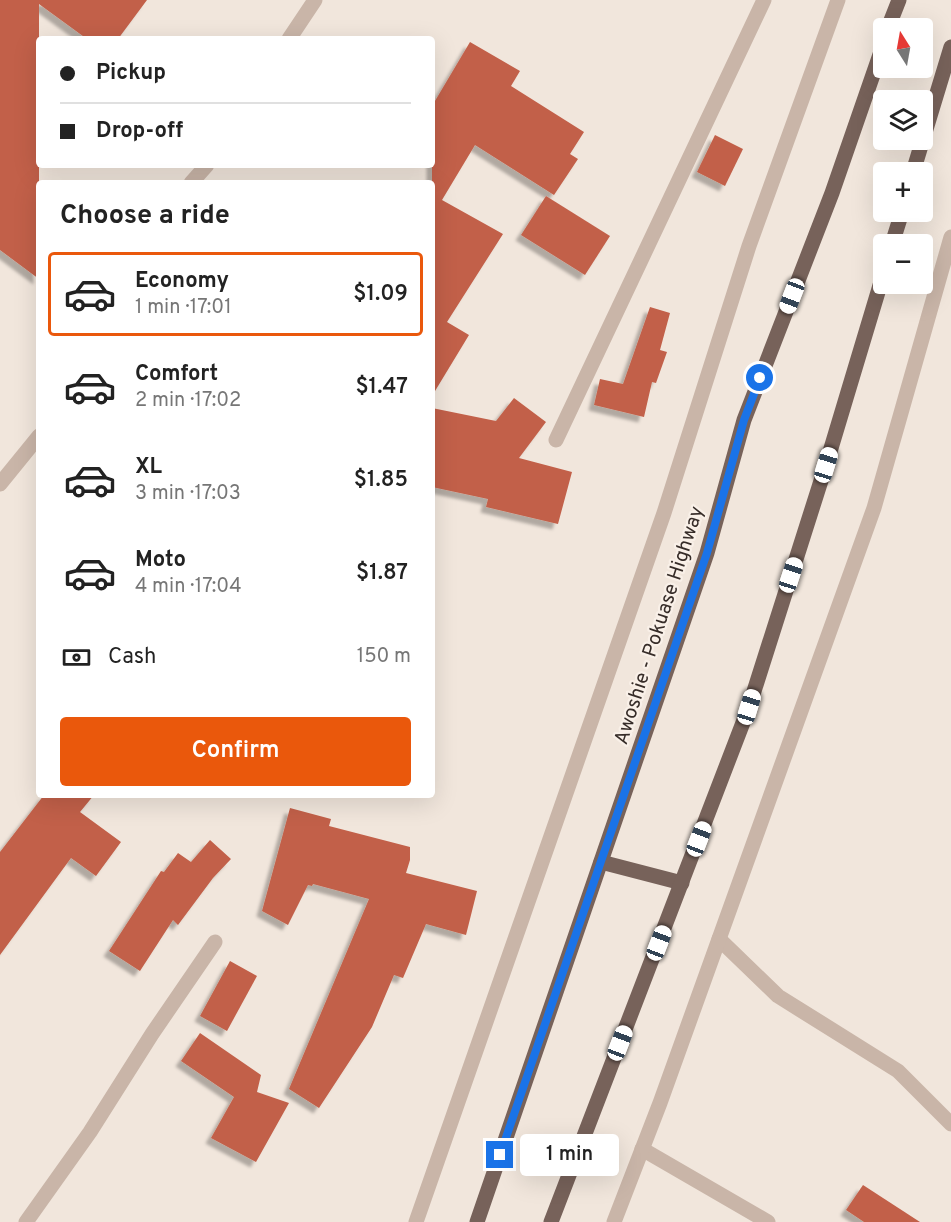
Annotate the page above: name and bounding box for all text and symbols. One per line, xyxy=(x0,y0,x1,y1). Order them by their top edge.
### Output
north arrow xyxy=(873,18,933,78)
map controls xyxy=(873,18,933,294)
text: Pickup xyxy=(96,60,166,87)
button: layers xyxy=(873,90,933,150)
text: Drop-off xyxy=(96,118,183,145)
button: + xyxy=(873,162,933,222)
text: Choose a ride xyxy=(60,199,230,233)
button: − xyxy=(873,234,933,294)
icon: car xyxy=(63,267,117,321)
text: Economy xyxy=(135,268,229,295)
car xyxy=(777,276,807,316)
text: $1.09 xyxy=(353,281,408,308)
text: 1 min · 17:01 xyxy=(135,295,232,321)
icon: car xyxy=(63,360,117,414)
text: Comfort xyxy=(135,361,218,388)
route start xyxy=(746,364,773,391)
text: $1.47 xyxy=(355,374,408,401)
text: 2 min · 17:02 xyxy=(135,388,241,414)
car xyxy=(812,445,840,485)
icon: car xyxy=(63,453,117,507)
text: XL xyxy=(135,454,162,481)
text: $1.85 xyxy=(354,467,408,494)
text: 3 min · 17:03 xyxy=(135,481,241,507)
street label: Awoshie - Pokuase Highway xyxy=(609,503,711,748)
icon: car xyxy=(63,546,117,600)
text: Moto xyxy=(135,547,186,574)
car xyxy=(777,555,805,595)
text: $1.87 xyxy=(356,560,408,587)
text: 4 min · 17:04 xyxy=(135,574,242,600)
icon: cash xyxy=(60,641,93,674)
text: Cash xyxy=(108,644,157,671)
text: 150 m xyxy=(357,644,411,670)
car xyxy=(735,687,763,727)
button: Confirm xyxy=(60,717,411,786)
car xyxy=(684,819,714,859)
car xyxy=(644,923,674,963)
car xyxy=(605,1023,635,1063)
callout: 1 min xyxy=(521,1134,620,1176)
route end xyxy=(486,1141,513,1168)
text: 1 min xyxy=(546,1142,593,1168)

